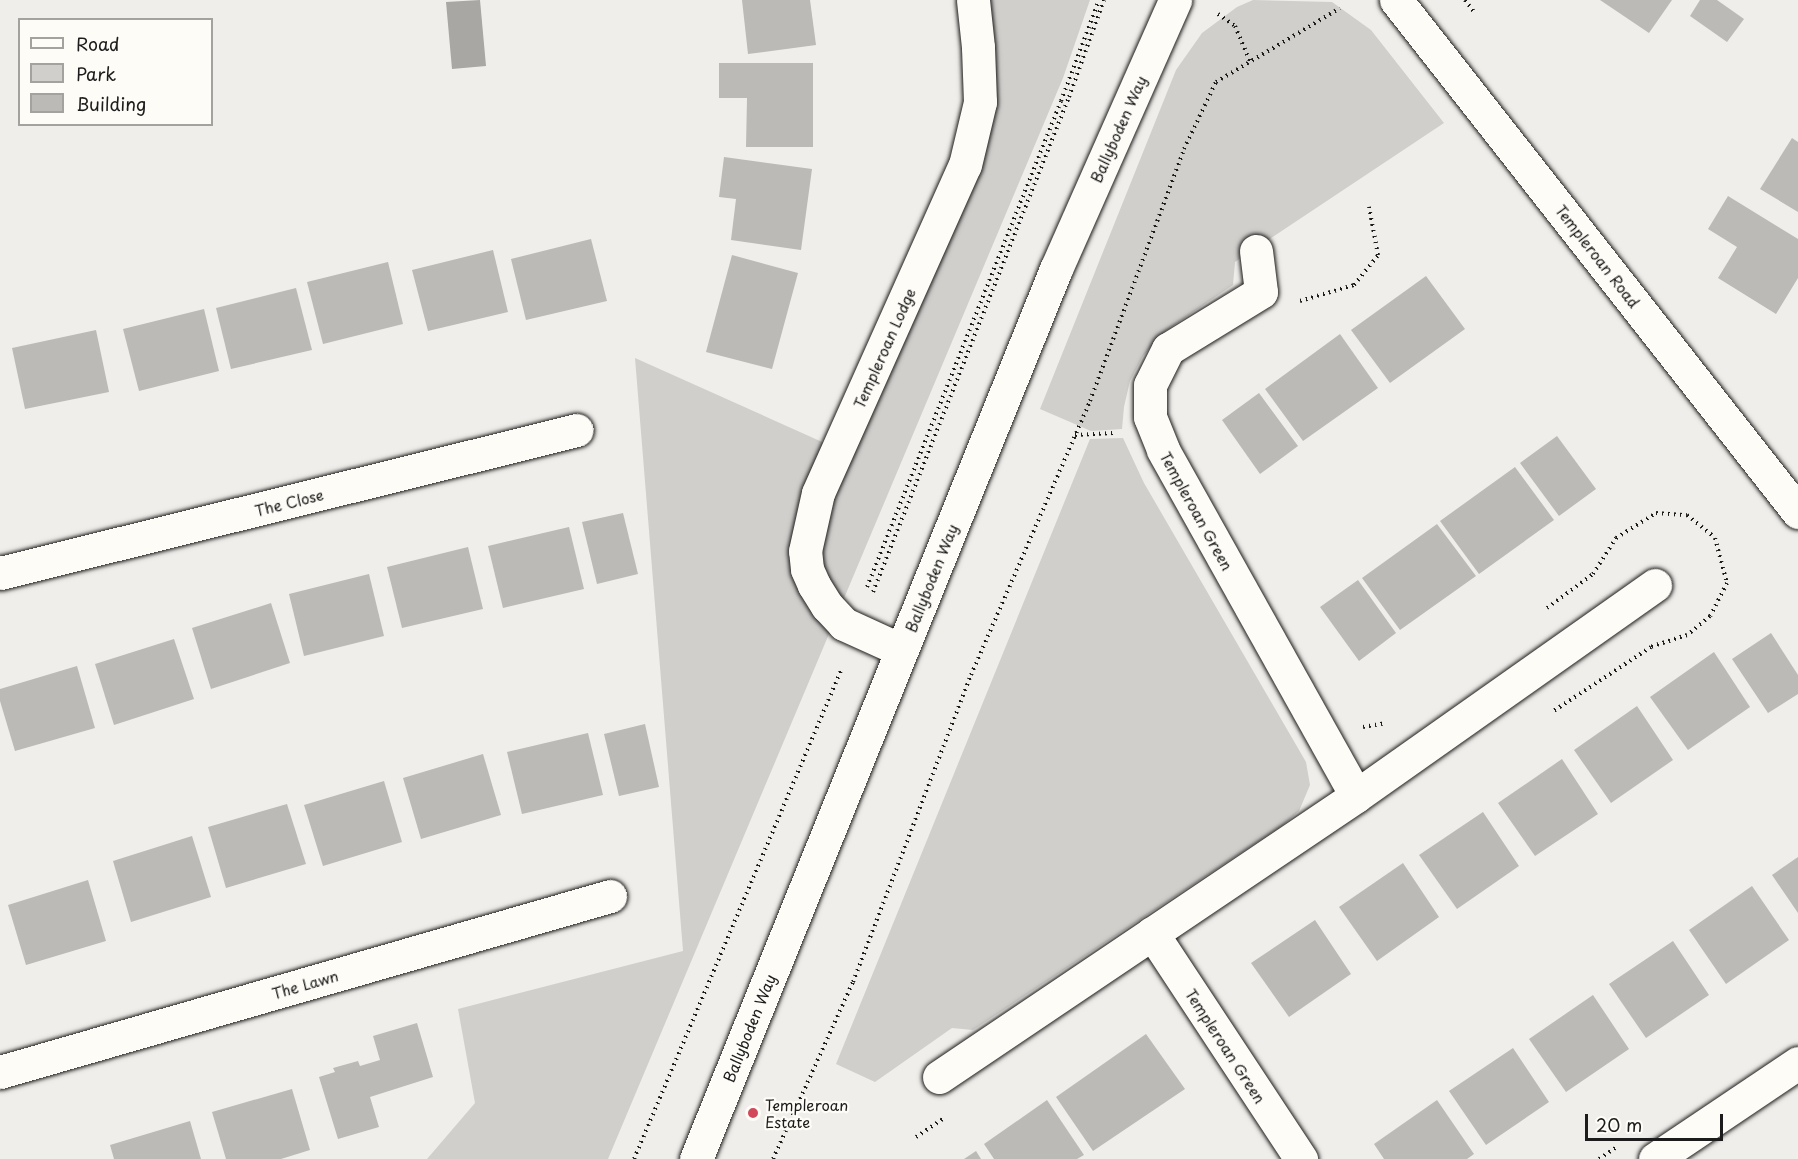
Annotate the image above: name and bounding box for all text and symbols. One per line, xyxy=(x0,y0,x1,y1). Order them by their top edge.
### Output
legend xyxy=(18,18,213,126)
text: Road xyxy=(76,30,120,57)
text: Park xyxy=(76,60,116,87)
street label: Ballyboden Way xyxy=(1086,72,1150,186)
text: Building xyxy=(76,90,146,117)
street label: Templeroan Road xyxy=(1553,201,1643,311)
street label: Templeroan Lodge xyxy=(850,285,918,411)
street label: Templeroan Green xyxy=(1157,448,1237,574)
street label: The Close xyxy=(253,485,325,519)
street label: Ballyboden Way xyxy=(901,521,961,635)
street label: The Lawn xyxy=(269,966,341,1002)
street label: Ballyboden Way xyxy=(719,971,779,1085)
street label: Templeroan Green xyxy=(1182,985,1270,1107)
place label: Templeroan Estate xyxy=(765,1095,848,1130)
scale bar xyxy=(1588,1102,1726,1140)
marker: Templeroan Estate xyxy=(746,1106,760,1120)
text: 20 m xyxy=(1596,1111,1642,1138)

